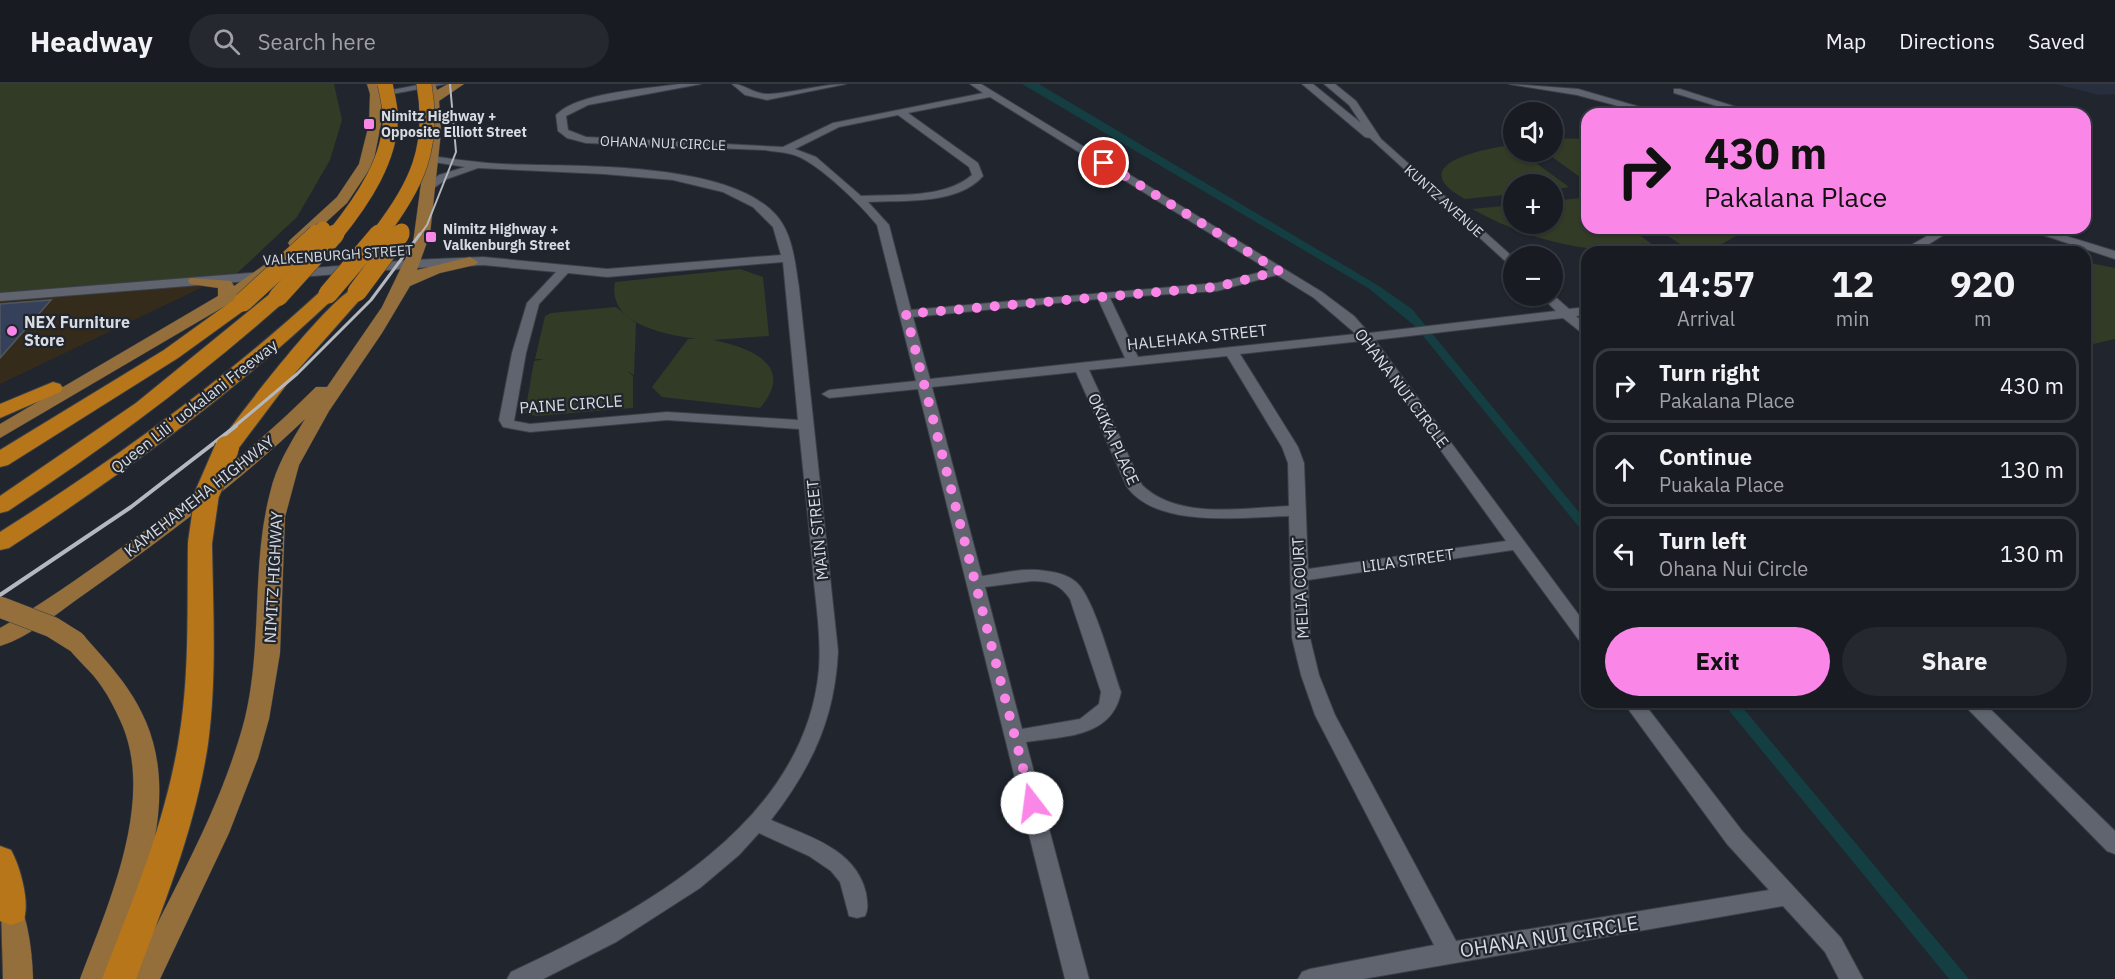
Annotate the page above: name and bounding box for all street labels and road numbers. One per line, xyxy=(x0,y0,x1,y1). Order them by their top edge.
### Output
street label: OHANA NUI CIRCLE xyxy=(600,132,726,154)
street label: KUNTZ AVENUE xyxy=(1401,161,1487,241)
street label: VALKENBURGH STREET xyxy=(262,241,414,269)
street label: HALEHAKA STREET xyxy=(1126,320,1268,354)
street label: OHANA NUI CIRCLE xyxy=(1351,324,1453,452)
street label: Queen Liliʻuokalani Freeway xyxy=(107,335,281,477)
street label: PAINE CIRCLE xyxy=(519,390,623,418)
street label: OKIKA PLACE xyxy=(1084,390,1144,488)
street label: KAMEHAMEHA HIGHWAY xyxy=(120,431,279,561)
street label: MAIN STREET xyxy=(802,479,832,581)
street label: NIMITZ HIGHWAY xyxy=(260,510,286,644)
street label: MELIA COURT xyxy=(1287,537,1313,639)
street label: LILA STREET xyxy=(1361,544,1455,576)
street label: OHANA NUI CIRCLE xyxy=(1458,909,1640,963)

